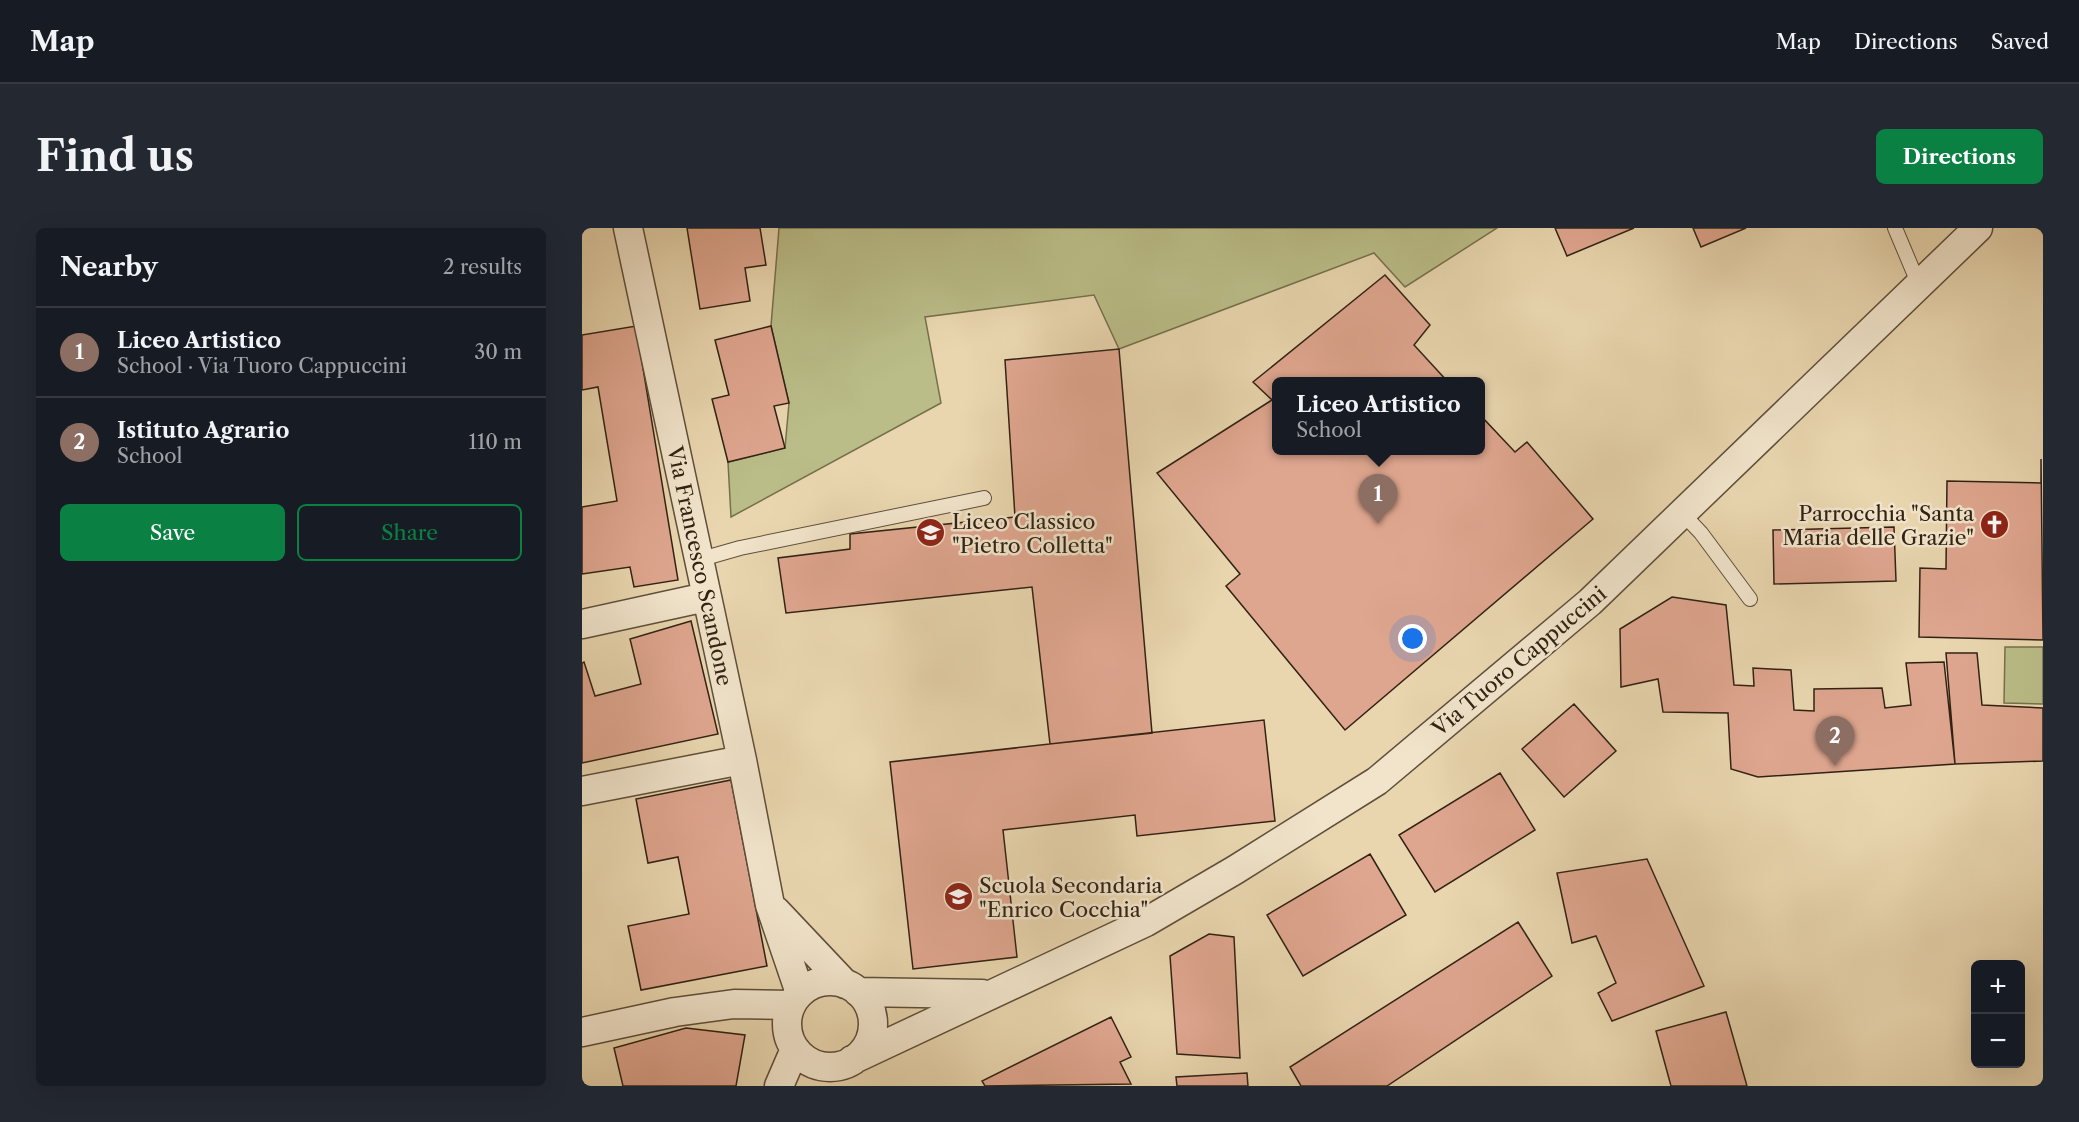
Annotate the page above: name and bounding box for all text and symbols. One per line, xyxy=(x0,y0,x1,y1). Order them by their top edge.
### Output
text: Map xyxy=(30,24,94,58)
text: Map xyxy=(1776,29,1821,54)
text: Directions xyxy=(1854,29,1958,54)
text: Saved xyxy=(1991,29,2049,54)
button: Directions xyxy=(1876,129,2043,184)
text: Find us xyxy=(36,130,194,182)
text: Nearby xyxy=(60,251,158,283)
text: 2 results xyxy=(443,255,522,279)
text: Liceo Artistico xyxy=(117,327,281,354)
text: 1 xyxy=(75,340,84,364)
text: 30 m xyxy=(474,340,522,364)
text: School · Via Tuoro Cappuccini xyxy=(117,354,407,378)
popup xyxy=(1272,377,1485,455)
text: Liceo Artistico xyxy=(1296,391,1461,418)
text: Istituto Agrario xyxy=(117,417,289,444)
text: School xyxy=(1296,418,1362,442)
text: 2 xyxy=(74,430,85,454)
text: 110 m xyxy=(469,430,522,454)
street label: Via Francesco Scandone xyxy=(662,443,738,688)
text: School xyxy=(117,444,182,468)
pin: 1 xyxy=(1358,474,1398,524)
place label: Parrocchia "Santa Maria delle Grazie" xyxy=(1783,501,1975,550)
button: Save xyxy=(60,504,285,561)
button: Share xyxy=(297,504,522,561)
place label: Liceo Classico "Pietro Colletta" xyxy=(952,509,1113,558)
church icon: Parrocchia "Santa Maria delle Grazie" xyxy=(1979,509,2011,541)
school or university icon: Liceo Classico "Pietro Colletta" xyxy=(915,517,947,549)
street label: Via Tuoro Cappuccini xyxy=(1426,581,1611,742)
your location xyxy=(1398,624,1427,653)
pin: 2 xyxy=(1816,716,1854,766)
place label: Scuola Secondaria "Enrico Cocchia" xyxy=(979,873,1164,922)
school or university icon: Scuola Secondaria "Enrico Cocchia" xyxy=(942,881,974,913)
map controls xyxy=(1971,960,2025,1068)
button: + xyxy=(1971,960,2025,1014)
button: − xyxy=(1971,1014,2025,1068)

